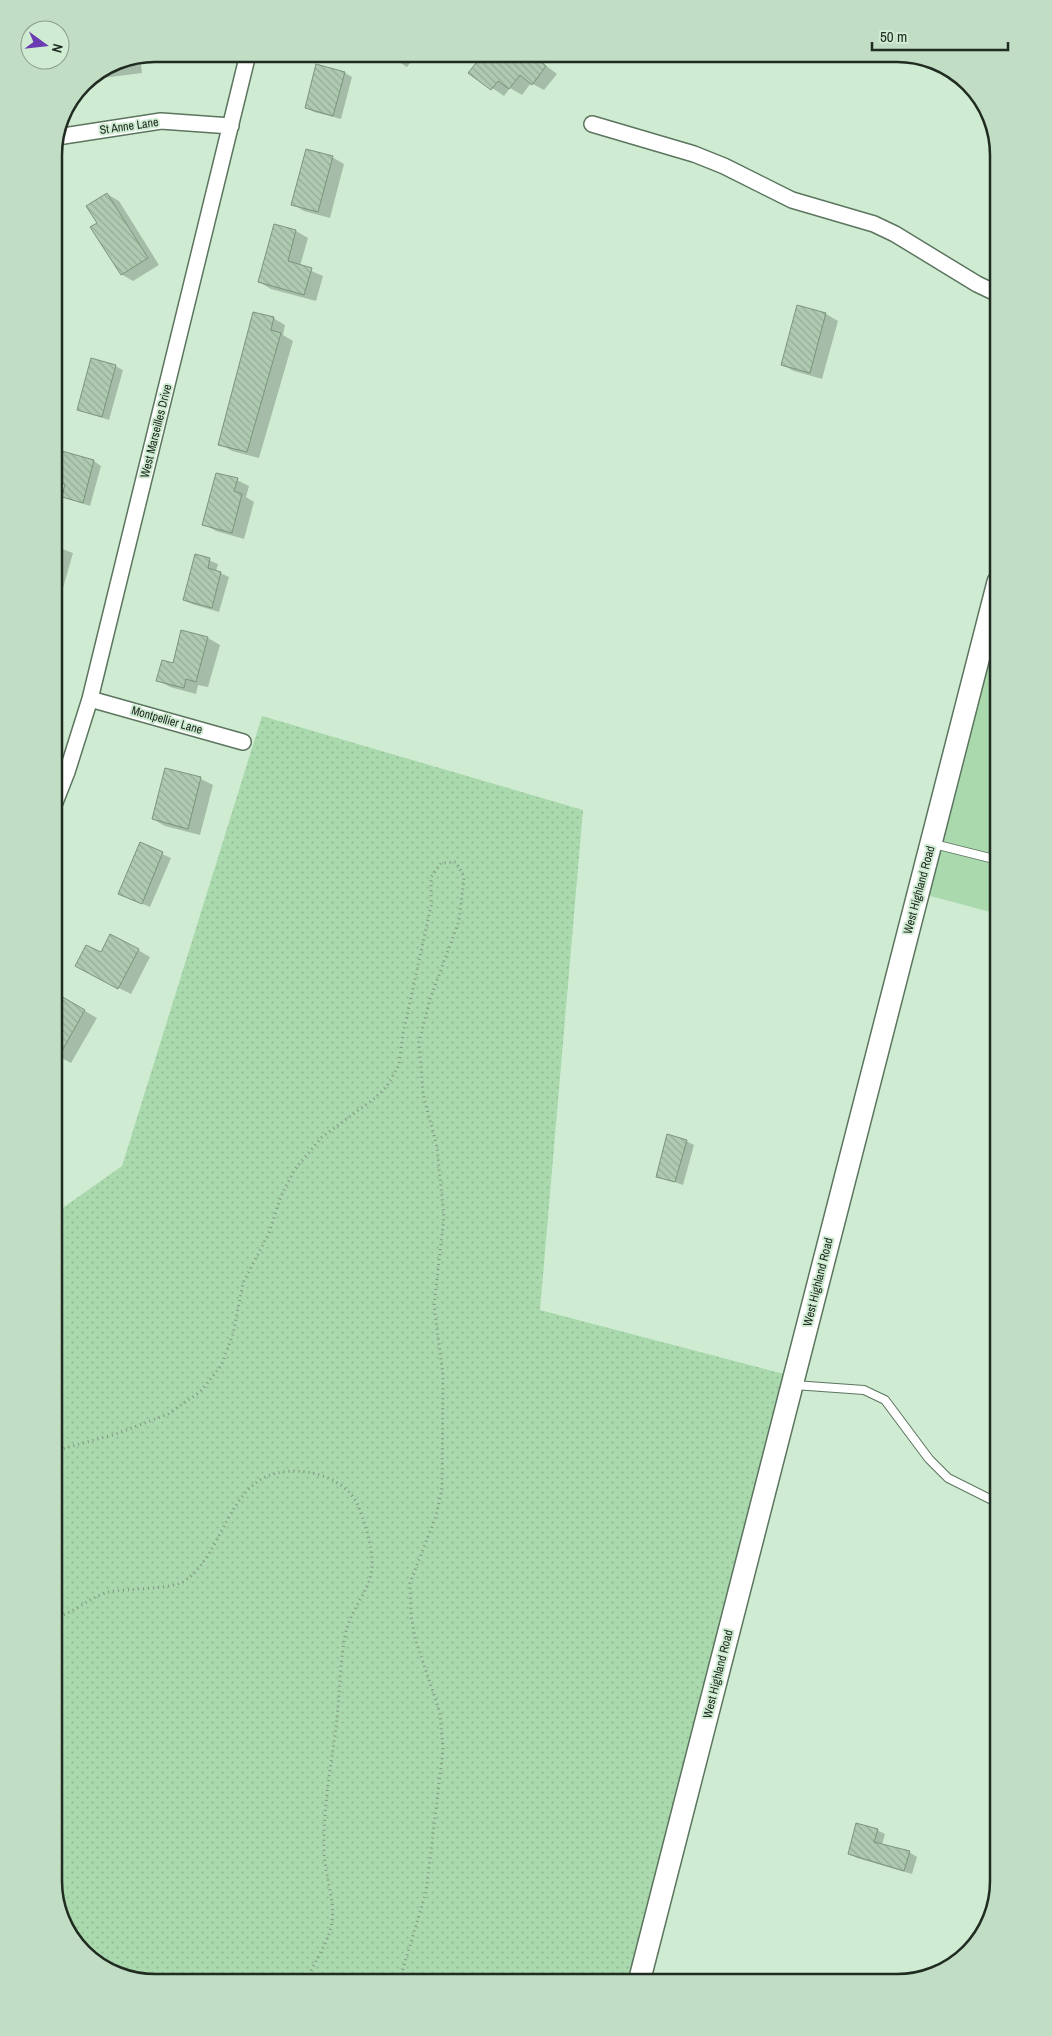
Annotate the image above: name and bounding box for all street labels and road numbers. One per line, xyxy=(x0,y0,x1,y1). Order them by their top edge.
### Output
street label: St Anne Lane xyxy=(99,114,159,138)
street label: West Marseilles Drive xyxy=(137,382,175,480)
street label: Montpellier Lane xyxy=(130,702,204,738)
street label: West Highland Road xyxy=(900,844,938,936)
street label: West Highland Road xyxy=(799,1236,837,1328)
street label: West Highland Road xyxy=(699,1628,737,1720)

